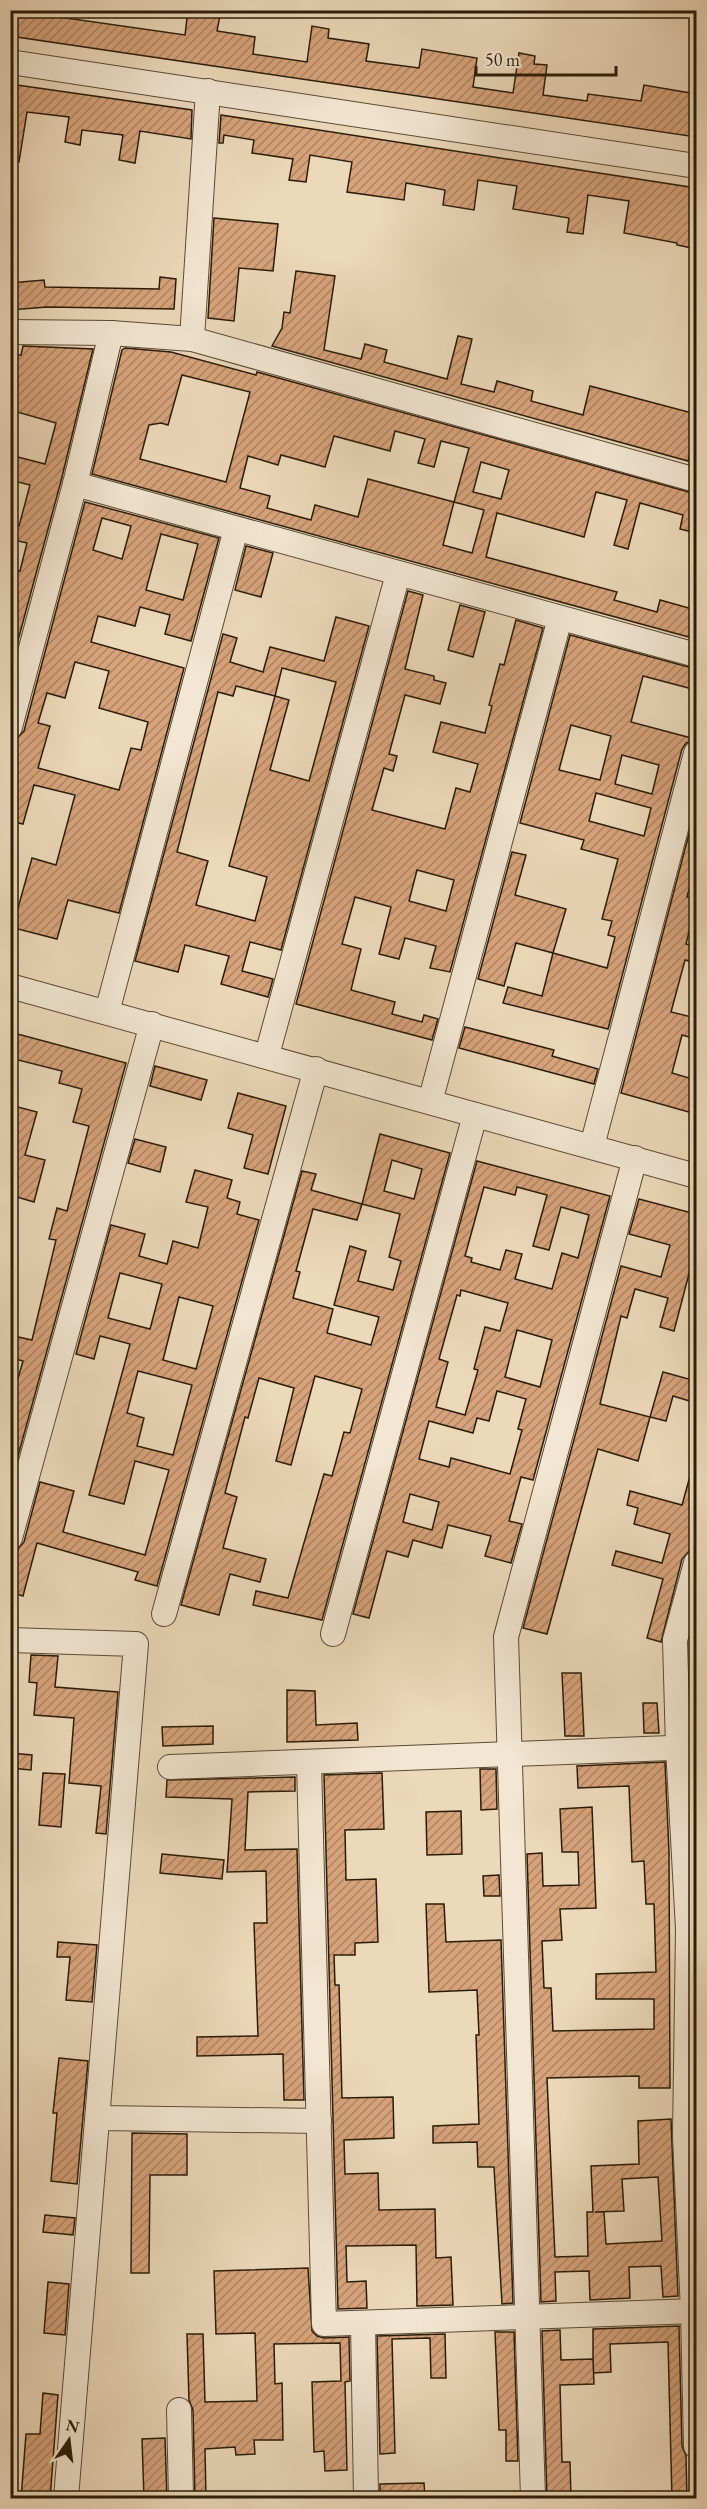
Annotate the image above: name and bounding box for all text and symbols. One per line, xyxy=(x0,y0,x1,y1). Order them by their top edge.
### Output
scale bar xyxy=(476,39,616,77)
text: 50 m xyxy=(485,48,520,71)
north arrow xyxy=(39,2410,99,2470)
text: N xyxy=(64,2414,81,2438)

